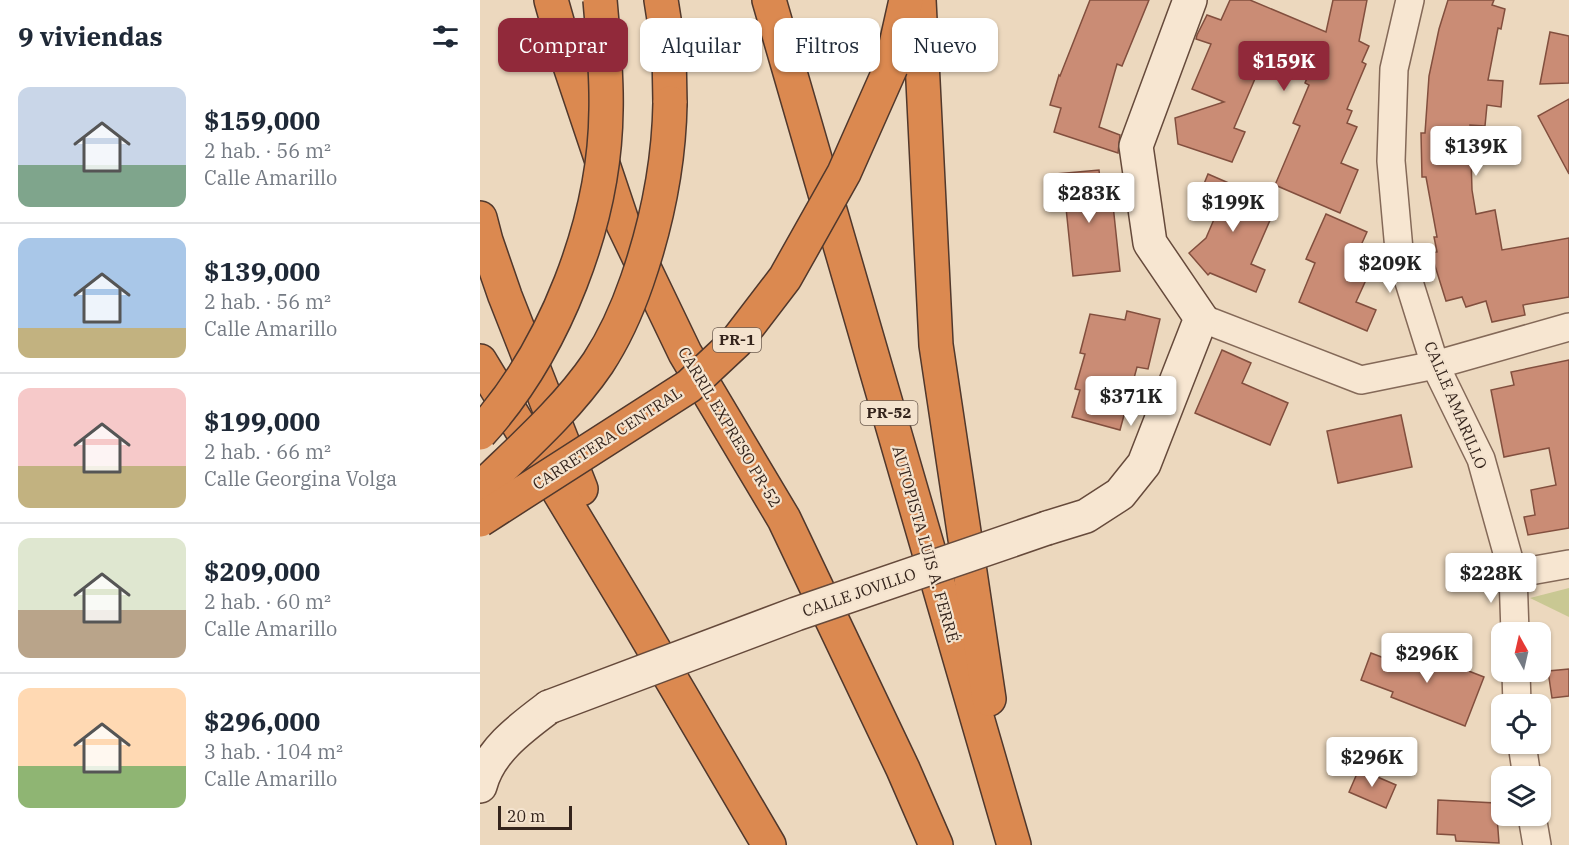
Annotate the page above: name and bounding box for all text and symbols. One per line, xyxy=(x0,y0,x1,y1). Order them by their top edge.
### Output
chip: Comprar xyxy=(498,18,628,72)
chip: Alquilar xyxy=(640,18,762,72)
chip: Filtros xyxy=(774,18,880,72)
chip: Nuevo xyxy=(892,18,998,72)
text: 9 viviendas xyxy=(18,19,163,53)
icon: filters xyxy=(429,20,462,53)
pin: $159K xyxy=(1242,41,1326,92)
text: $159K xyxy=(1252,47,1316,74)
text: $159,000 xyxy=(204,103,320,137)
icon: home xyxy=(66,111,138,183)
pin: $139K xyxy=(1434,126,1518,177)
text: $139K xyxy=(1444,132,1508,159)
text: 2 hab. · 56 m² xyxy=(204,137,331,164)
text: Calle Amarillo xyxy=(204,164,337,191)
pin: $283K xyxy=(1047,173,1131,224)
text: $283K xyxy=(1057,179,1121,206)
pin: $199K xyxy=(1191,182,1275,233)
text: $199K xyxy=(1201,188,1265,215)
pin: $209K xyxy=(1348,243,1432,294)
text: $209K xyxy=(1358,249,1422,276)
text: $139,000 xyxy=(204,254,320,288)
icon: home xyxy=(66,262,138,334)
text: 2 hab. · 56 m² xyxy=(204,288,331,315)
text: Calle Amarillo xyxy=(204,315,337,342)
road number: PR-1 xyxy=(713,328,761,352)
street label: CALLE AMARILLO xyxy=(1420,338,1492,472)
street label: CARRIL EXPRESO PR-52 xyxy=(674,343,786,511)
pin: $371K xyxy=(1089,376,1173,427)
street label: CARRETERA CENTRAL xyxy=(529,382,685,494)
text: $371K xyxy=(1099,382,1163,409)
road number: PR-52 xyxy=(860,401,918,425)
text: $199,000 xyxy=(204,404,320,438)
icon: home xyxy=(66,412,138,484)
text: 2 hab. · 66 m² xyxy=(204,438,331,465)
street label: AUTOPISTA LUIS A. FERRÉ xyxy=(888,443,965,645)
text: Calle Georgina Volga xyxy=(204,465,397,492)
pin: $228K xyxy=(1449,553,1533,604)
text: $209,000 xyxy=(204,554,320,588)
text: $228K xyxy=(1459,559,1523,586)
icon: home xyxy=(66,562,138,634)
street label: CALLE JOVILLO xyxy=(800,563,918,621)
text: 2 hab. · 60 m² xyxy=(204,588,331,615)
text: Calle Amarillo xyxy=(204,615,337,642)
north arrow xyxy=(1491,622,1551,682)
map controls xyxy=(1491,622,1551,826)
pin: $296K xyxy=(1385,633,1469,684)
text: $296K xyxy=(1395,639,1459,666)
button: locate xyxy=(1491,694,1551,754)
text: $296,000 xyxy=(204,704,320,738)
icon: home xyxy=(66,712,138,784)
pin: $296K xyxy=(1330,737,1414,788)
text: 3 hab. · 104 m² xyxy=(204,738,343,765)
text: $296K xyxy=(1340,743,1404,770)
text: Calle Amarillo xyxy=(204,765,337,792)
button: layers xyxy=(1491,766,1551,826)
scale bar xyxy=(498,803,572,830)
text: 20 m xyxy=(507,806,545,826)

